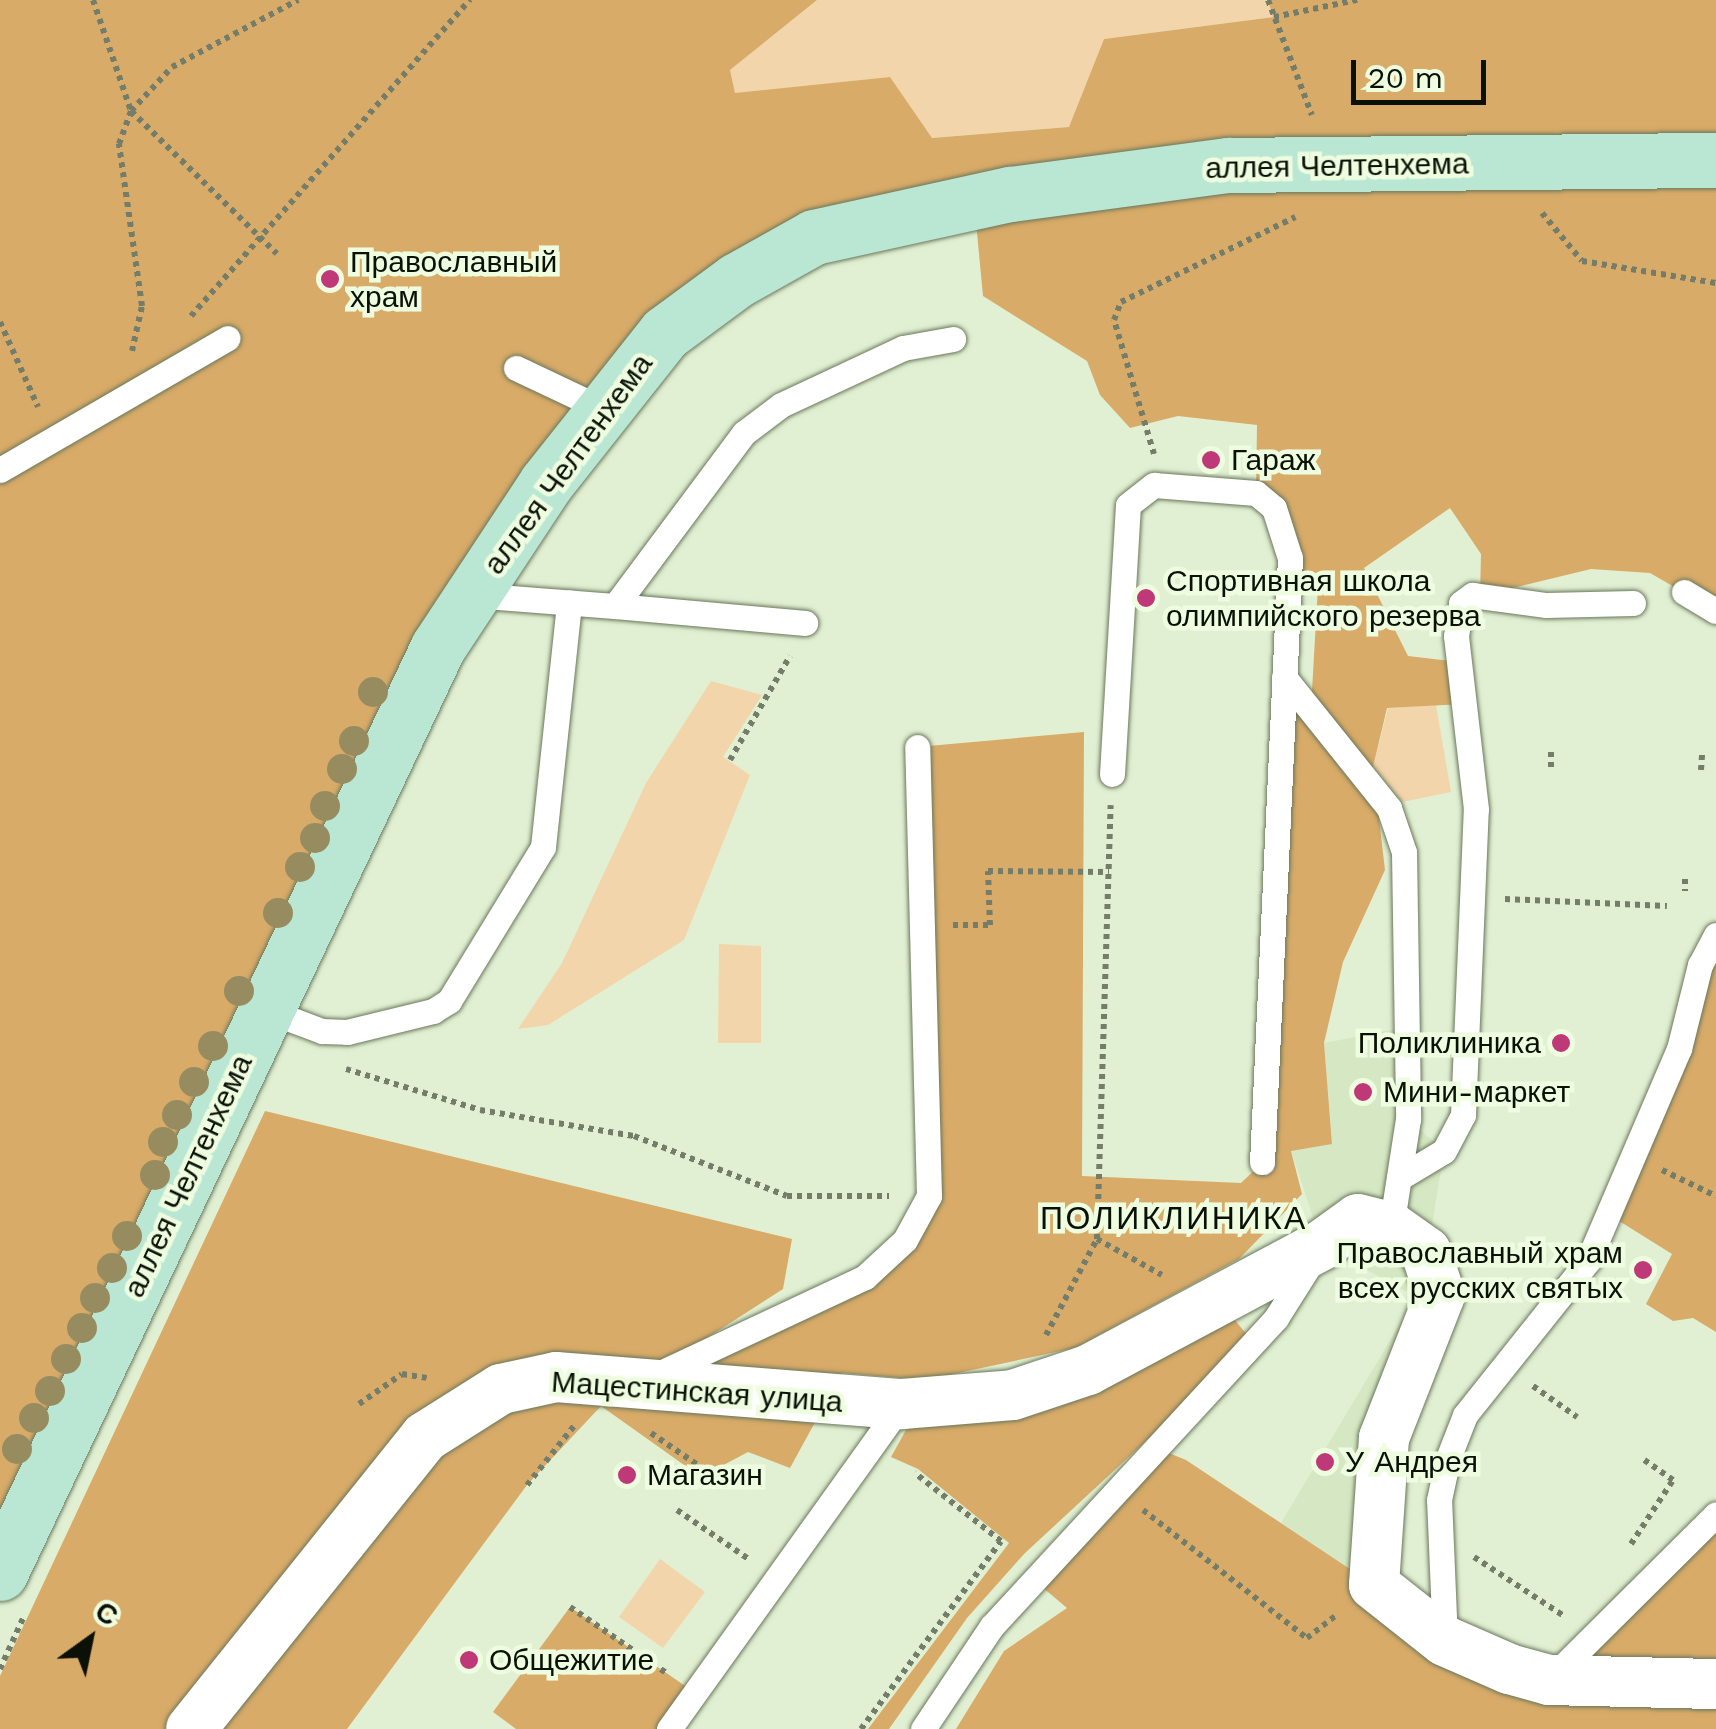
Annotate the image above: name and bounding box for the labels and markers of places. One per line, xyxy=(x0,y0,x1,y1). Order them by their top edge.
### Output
place label: Православный храм xyxy=(350,244,557,314)
marker: Православный храм xyxy=(319,268,341,290)
place label: Гараж xyxy=(1231,442,1316,478)
marker: Гараж xyxy=(1200,449,1222,471)
place label: Спортивная школа олимпийского резерва xyxy=(1166,563,1481,634)
marker: Спортивная школа олимпийского резерва xyxy=(1135,587,1157,609)
place label: Поликлиника xyxy=(1358,1025,1541,1061)
marker: Поликлиника xyxy=(1550,1032,1572,1054)
place label: Мини-маркет xyxy=(1383,1074,1570,1110)
marker: Мини-маркет xyxy=(1352,1081,1374,1103)
place label: Православный храм всех русских святых xyxy=(1337,1235,1623,1306)
marker: Православный храм всех русских святых xyxy=(1632,1259,1654,1281)
place label: У Андрея xyxy=(1345,1444,1478,1480)
marker: У Андрея xyxy=(1314,1451,1336,1473)
place label: Магазин xyxy=(647,1457,763,1493)
marker: Магазин xyxy=(616,1464,638,1486)
place label: Общежитие xyxy=(489,1642,654,1678)
marker: Общежитие xyxy=(458,1649,480,1671)

